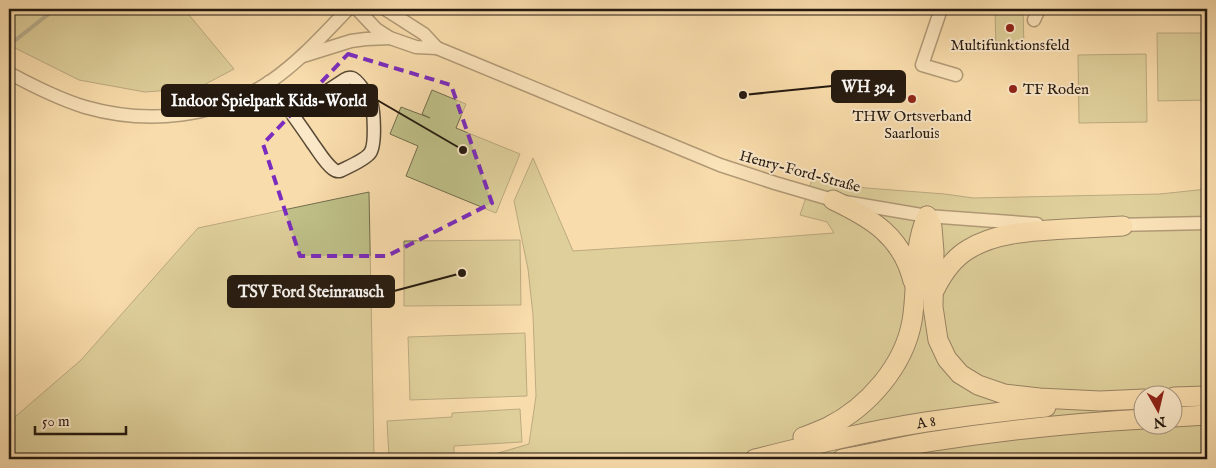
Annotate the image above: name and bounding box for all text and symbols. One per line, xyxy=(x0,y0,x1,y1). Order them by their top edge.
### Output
marker: Multifunktionsfeld xyxy=(1004,22,1016,34)
place label: Multifunktionsfeld xyxy=(951,36,1070,55)
callout: WH 394 xyxy=(832,71,905,102)
text: WH 394 xyxy=(840,78,896,98)
place label: TF Roden xyxy=(1023,80,1089,99)
marker: TF Roden xyxy=(1007,83,1019,95)
callout: Indoor Spielpark Kids-World xyxy=(162,85,377,116)
text: Indoor Spielpark Kids-World xyxy=(171,92,367,112)
marker: THW Ortsverband Saarlouis xyxy=(906,93,918,105)
place label: THW Ortsverband Saarlouis xyxy=(852,107,973,143)
street label: Henry-Ford-Straße xyxy=(737,146,863,197)
callout: TSV Ford Steinrausch xyxy=(228,276,394,307)
text: TSV Ford Steinrausch xyxy=(237,283,385,303)
north arrow xyxy=(1134,386,1184,436)
scale bar xyxy=(35,403,126,435)
text: 50 m xyxy=(42,412,70,431)
street label: A 8 xyxy=(914,412,937,434)
text: N xyxy=(1152,412,1168,432)

